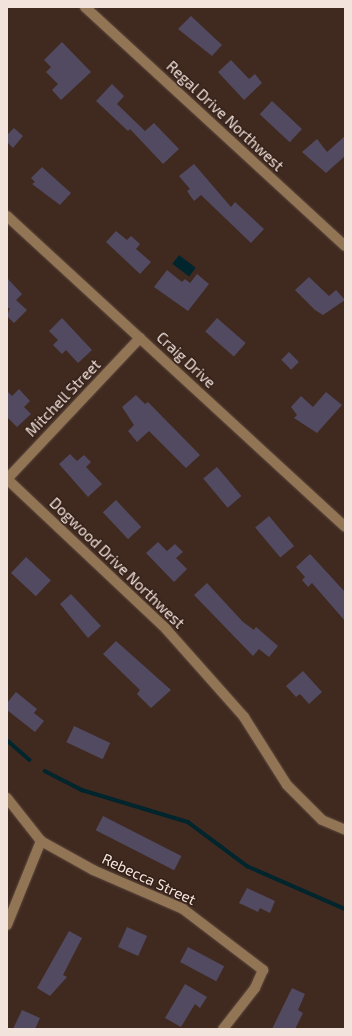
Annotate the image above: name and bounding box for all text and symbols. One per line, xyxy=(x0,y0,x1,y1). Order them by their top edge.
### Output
street label: Regal Drive Northwest xyxy=(163,57,287,175)
street label: Craig Drive xyxy=(153,328,219,392)
street label: Mitchell Street xyxy=(22,356,104,440)
street label: Dogwood Drive Northwest xyxy=(46,494,188,632)
street label: Rebecca Street xyxy=(99,849,199,909)

